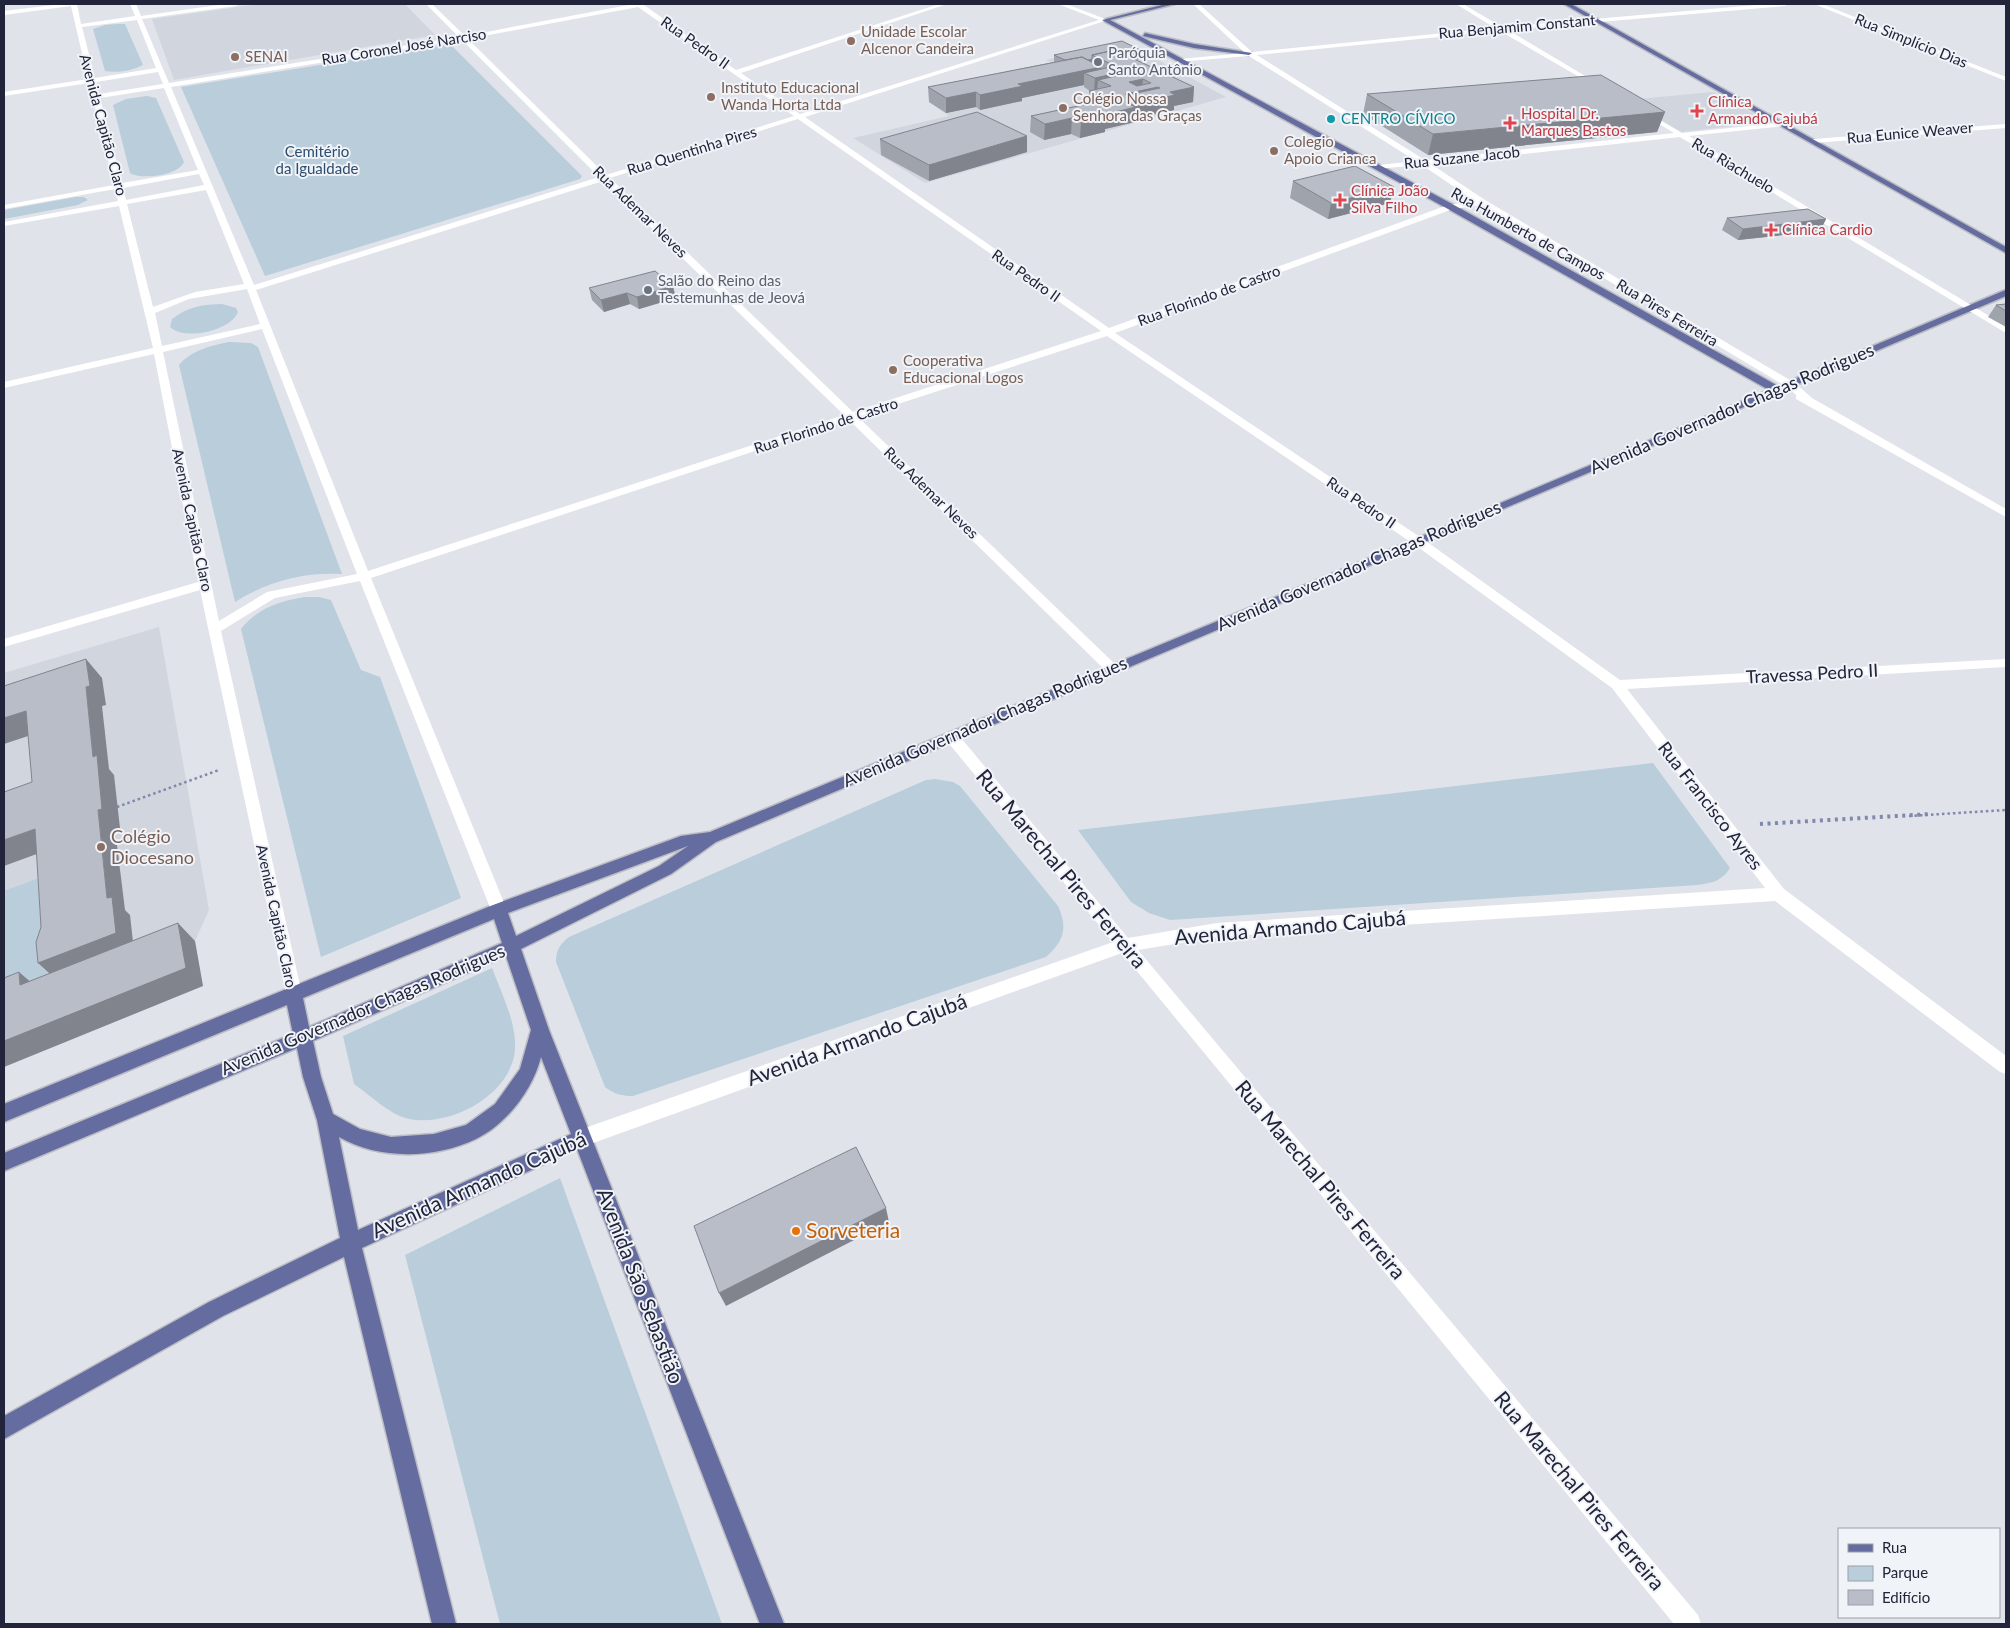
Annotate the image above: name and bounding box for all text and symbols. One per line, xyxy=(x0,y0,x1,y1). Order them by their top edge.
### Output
street label: Rua Simplício Dias xyxy=(1852,9,1970,71)
street label: Rua Benjamim Constant xyxy=(1438,10,1597,42)
street label: Rua Pedro II xyxy=(658,12,733,72)
place label: Unidade Escolar Alcenor Candeira xyxy=(861,22,974,57)
street label: Rua Coronel José Narciso xyxy=(320,24,487,68)
marker: Unidade Escolar Alcenor Candeira xyxy=(845,35,857,47)
place label: Paróquia Santo Antônio xyxy=(1108,43,1202,78)
place label: SENAI xyxy=(245,47,288,65)
marker: SENAI xyxy=(229,51,241,63)
street label: Avenida Capitão Claro xyxy=(76,52,132,198)
marker: Paróquia Santo Antônio xyxy=(1092,56,1104,68)
place label: Instituto Educacional Wanda Horta Ltda xyxy=(721,78,859,113)
place label: Colégio Nossa Senhora das Graças xyxy=(1073,89,1202,124)
marker: Instituto Educacional Wanda Horta Ltda xyxy=(705,91,717,103)
place label: Clínica Armando Cajubá xyxy=(1708,92,1818,127)
marker: Colégio Nossa Senhora das Graças xyxy=(1057,102,1069,114)
place label: Hospital Dr. Marques Bastos xyxy=(1521,104,1626,139)
marker: Clínica Armando Cajubá xyxy=(1690,104,1704,118)
place label: CENTRO CÍVICO xyxy=(1341,109,1456,127)
marker: CENTRO CÍVICO xyxy=(1325,113,1337,125)
marker: Hospital Dr. Marques Bastos xyxy=(1503,116,1517,130)
street label: Rua Eunice Weaver xyxy=(1846,117,1974,146)
street label: Rua Quentinha Pires xyxy=(625,122,759,178)
place label: Colegio Apoio Crianca xyxy=(1284,132,1376,167)
street label: Rua Riachuelo xyxy=(1689,133,1778,197)
park label: Cemitério da Igualdade xyxy=(276,142,359,177)
street label: Rua Suzane Jacob xyxy=(1403,142,1521,172)
marker: Colegio Apoio Crianca xyxy=(1268,145,1280,157)
street label: Rua Ademar Neves xyxy=(590,162,692,261)
place label: Clínica João Silva Filho xyxy=(1351,181,1429,216)
street label: Rua Humberto de Campos xyxy=(1448,183,1609,283)
marker: Clínica João Silva Filho xyxy=(1333,193,1347,207)
place label: Clínica Cardio xyxy=(1782,220,1873,238)
marker: Clínica Cardio xyxy=(1764,223,1778,237)
street label: Rua Pedro II xyxy=(989,245,1064,305)
street label: Rua Florindo de Castro xyxy=(1135,261,1282,329)
place label: Salão do Reino das Testemunhas de Jeová xyxy=(658,271,805,306)
street label: Rua Pires Ferreira xyxy=(1613,275,1722,350)
marker: Salão do Reino das Testemunhas de Jeová xyxy=(642,284,654,296)
street label: Avenida Governador Chagas Rodrigues xyxy=(1586,338,1877,478)
place label: Cooperativa Educacional Logos xyxy=(903,351,1024,386)
marker: Cooperativa Educacional Logos xyxy=(887,364,899,376)
street label: Rua Florindo de Castro xyxy=(751,393,900,457)
street label: Rua Ademar Neves xyxy=(881,443,983,542)
street label: Avenida Capitão Claro xyxy=(169,447,217,593)
street label: Rua Pedro II xyxy=(1324,472,1400,532)
street label: Avenida Governador Chagas Rodrigues xyxy=(1213,495,1504,635)
street label: Avenida Governador Chagas Rodrigues xyxy=(839,651,1130,791)
street label: Travessa Pedro II xyxy=(1745,659,1879,687)
street label: Rua Francisco Ayres xyxy=(1654,737,1768,874)
street label: Rua Marechal Pires Ferreira xyxy=(972,763,1153,973)
place label: Colégio Diocesano xyxy=(111,825,194,868)
marker: Colégio Diocesano xyxy=(95,841,107,853)
street label: Avenida Capitão Claro xyxy=(253,843,301,989)
street label: Avenida Armando Cajubá xyxy=(1173,904,1407,949)
street label: Avenida Governador Chagas Rodrigues xyxy=(217,939,508,1079)
street label: Avenida Armando Cajubá xyxy=(743,987,970,1090)
street label: Rua Marechal Pires Ferreira xyxy=(1231,1074,1412,1284)
street label: Avenida Armando Cajubá xyxy=(367,1125,590,1242)
street label: Avenida São Sebastião xyxy=(593,1184,690,1387)
place label: Sorveteria xyxy=(806,1217,900,1242)
marker: Sorveteria xyxy=(790,1225,802,1237)
street label: Rua Marechal Pires Ferreira xyxy=(1490,1385,1671,1595)
legend xyxy=(1838,1528,2000,1618)
text: Rua xyxy=(1882,1538,1907,1556)
text: Parque xyxy=(1882,1563,1928,1581)
text: Edifício xyxy=(1882,1588,1930,1606)

